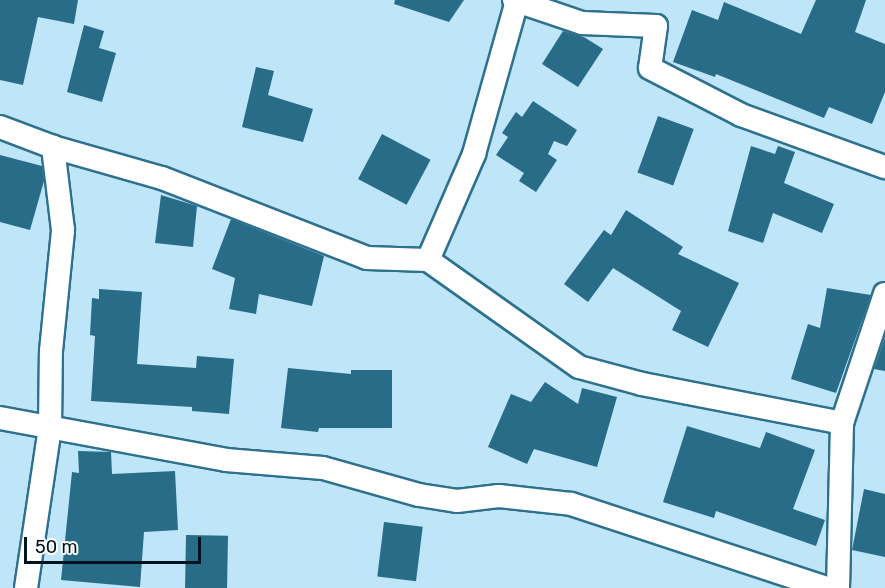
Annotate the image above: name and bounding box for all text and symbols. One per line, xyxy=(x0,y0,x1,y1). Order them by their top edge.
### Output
scale bar xyxy=(27,525,204,563)
text: 50 m xyxy=(35,536,78,558)

